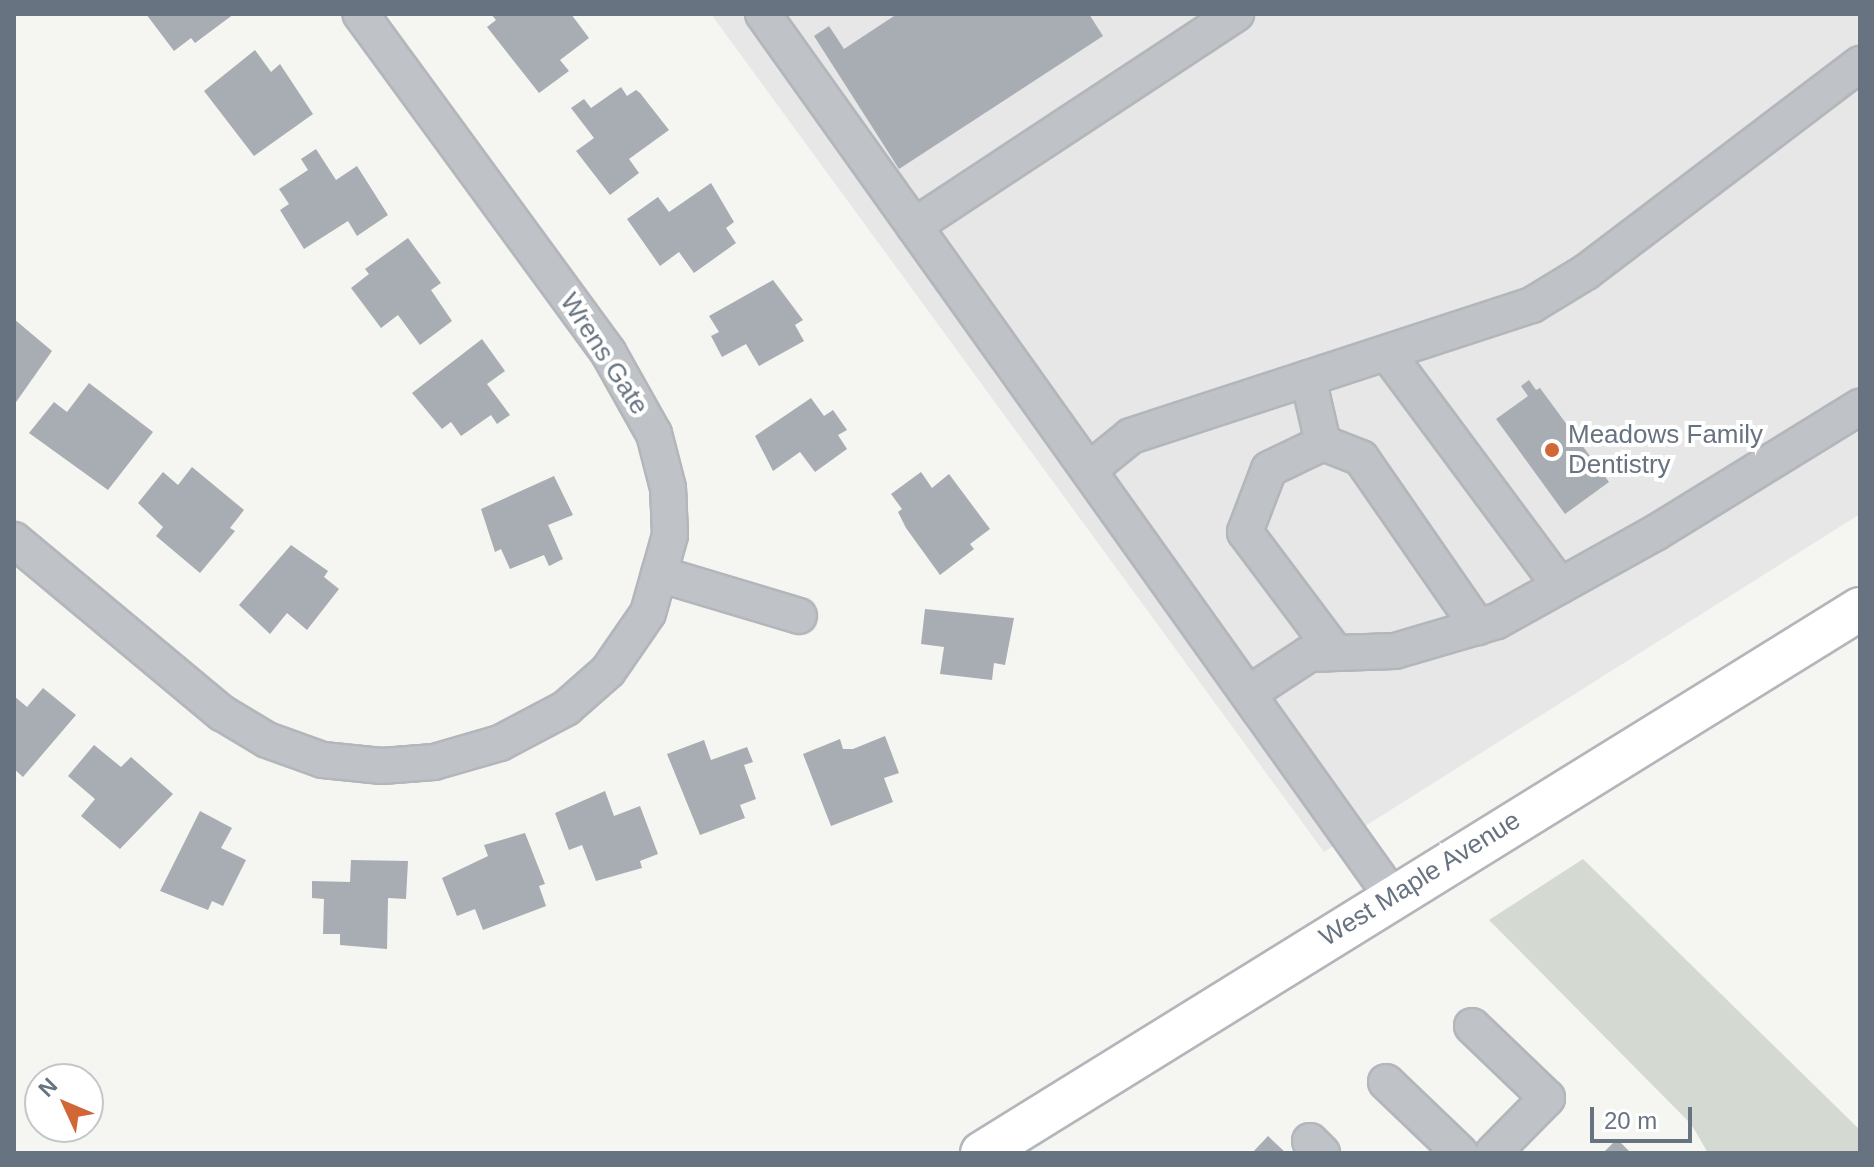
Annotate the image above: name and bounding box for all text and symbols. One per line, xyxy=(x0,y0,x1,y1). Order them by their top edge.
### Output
street label: Wrens Gate xyxy=(553,288,655,420)
place label: Meadows Family Dentistry xyxy=(1568,419,1763,480)
marker: Meadows Family Dentistry xyxy=(1543,441,1561,459)
street label: West Maple Avenue xyxy=(1313,804,1527,954)
north arrow xyxy=(24,1063,104,1143)
text: N xyxy=(33,1073,62,1102)
scale bar xyxy=(1594,1091,1696,1141)
text: 20 m xyxy=(1604,1107,1657,1134)

